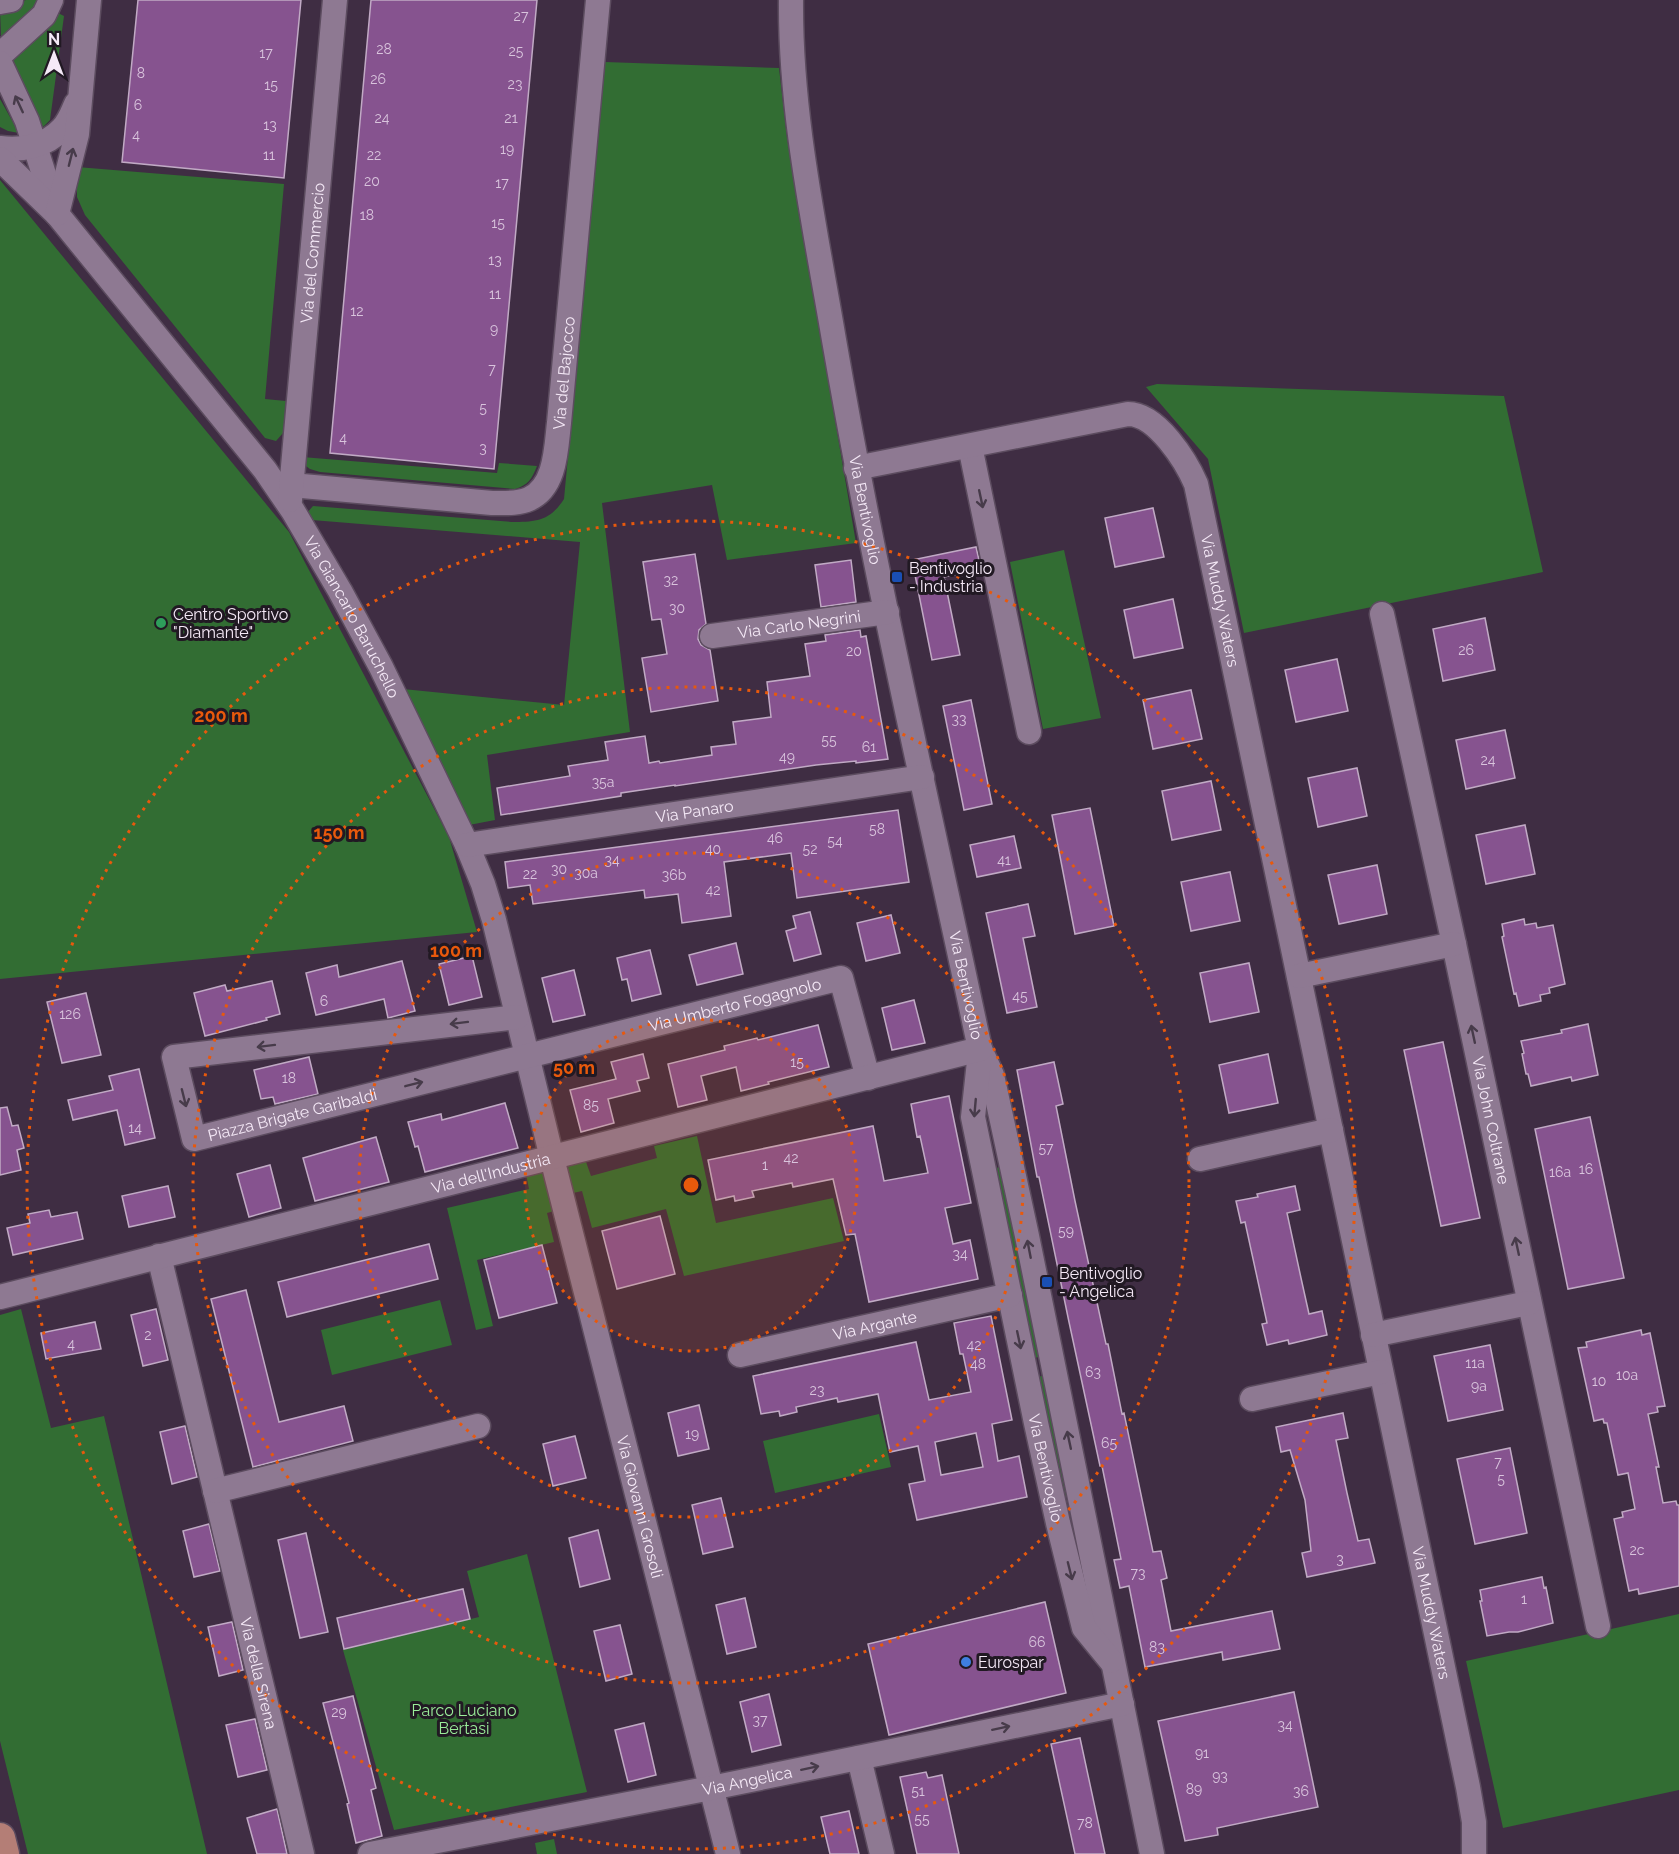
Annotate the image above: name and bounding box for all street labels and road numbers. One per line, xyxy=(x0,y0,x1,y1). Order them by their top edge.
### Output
street label: Via del Commercio xyxy=(297,182,329,324)
street label: Via del Bajocco xyxy=(549,316,579,431)
street label: Via Bentivoglio xyxy=(845,454,885,566)
street label: Via Giancarlo Baruchello xyxy=(300,533,403,701)
street label: Via Muddy Waters xyxy=(1197,533,1243,669)
street label: Via Carlo Negrini xyxy=(737,607,862,642)
street label: Via Panaro xyxy=(654,796,735,827)
street label: Via Bentivoglio xyxy=(945,929,987,1041)
street label: Via Umberto Fogagnolo xyxy=(647,974,823,1036)
street label: Via John Coltrane xyxy=(1468,1055,1513,1186)
street label: Piazza Brigate Garibaldi xyxy=(206,1085,379,1145)
street label: Via dell'Industria xyxy=(429,1149,552,1198)
street label: Via Argante xyxy=(831,1307,919,1344)
street label: Via Bentivoglio xyxy=(1024,1412,1067,1524)
street label: Via Giovanni Grosoli xyxy=(613,1434,667,1580)
street label: Via Muddy Waters xyxy=(1408,1545,1454,1681)
street label: Via della Sirena xyxy=(236,1616,281,1731)
street label: Via Angelica xyxy=(700,1763,794,1800)

